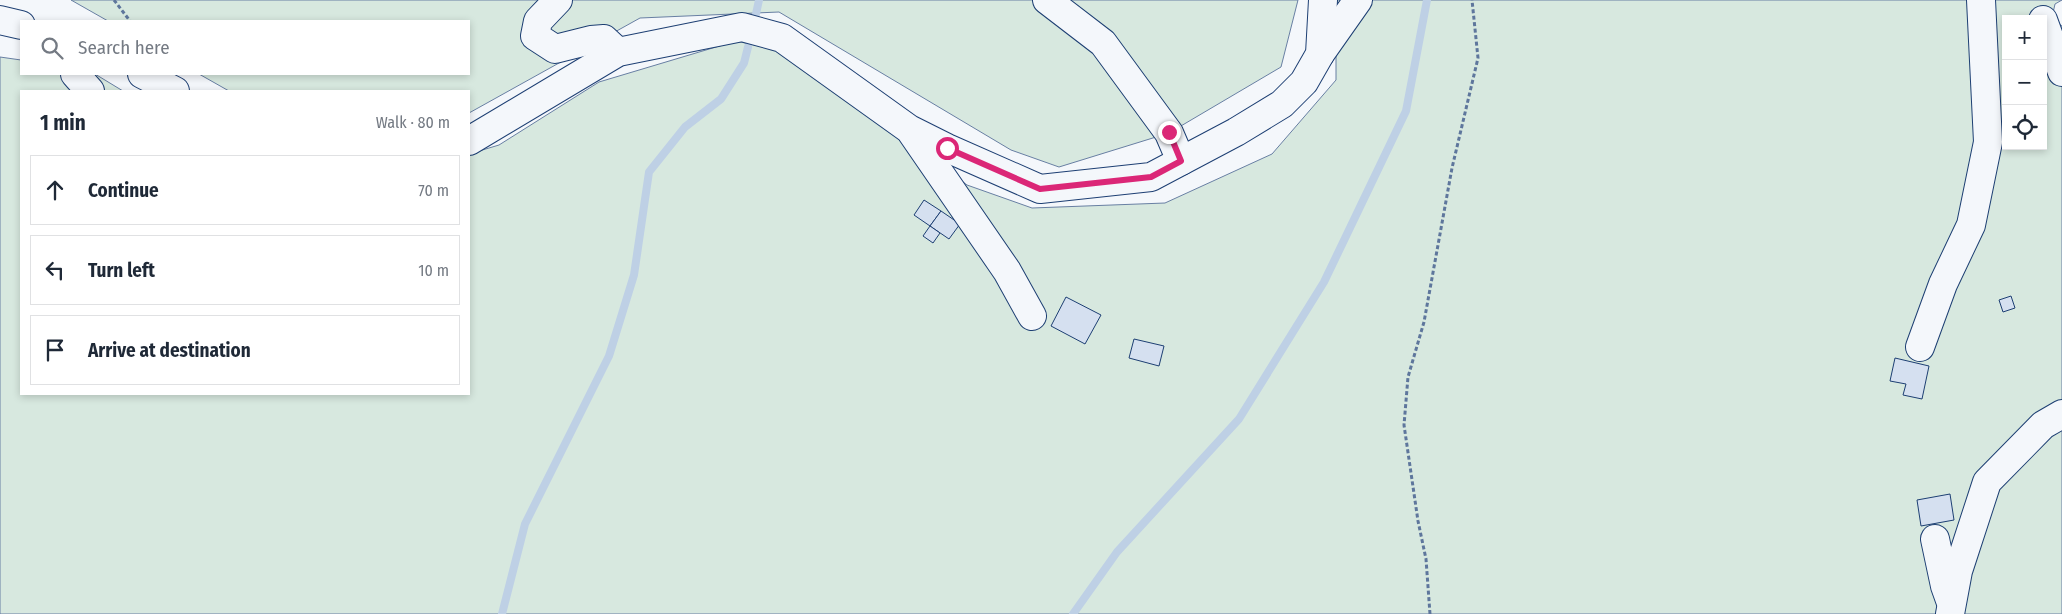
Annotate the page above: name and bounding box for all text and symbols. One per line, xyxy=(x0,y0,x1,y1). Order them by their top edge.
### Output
map controls xyxy=(2002,15,2047,150)
button: + xyxy=(2002,15,2047,60)
search box xyxy=(20,20,470,75)
icon: search xyxy=(38,34,66,62)
text: Search here xyxy=(78,36,170,59)
button: − xyxy=(2002,60,2047,105)
button: locate xyxy=(2002,105,2047,150)
text: 1 min xyxy=(40,110,86,136)
text: Walk · 80 m xyxy=(376,113,450,132)
route end xyxy=(1158,121,1181,144)
route start xyxy=(936,137,959,160)
icon: ahead xyxy=(41,176,69,204)
text: Continue xyxy=(88,179,159,202)
text: 70 m xyxy=(418,181,449,200)
icon: left xyxy=(41,256,69,284)
text: Turn left xyxy=(88,259,155,282)
text: 10 m xyxy=(418,261,449,280)
icon: arrive xyxy=(41,336,69,364)
text: Arrive at destination xyxy=(88,339,251,362)

